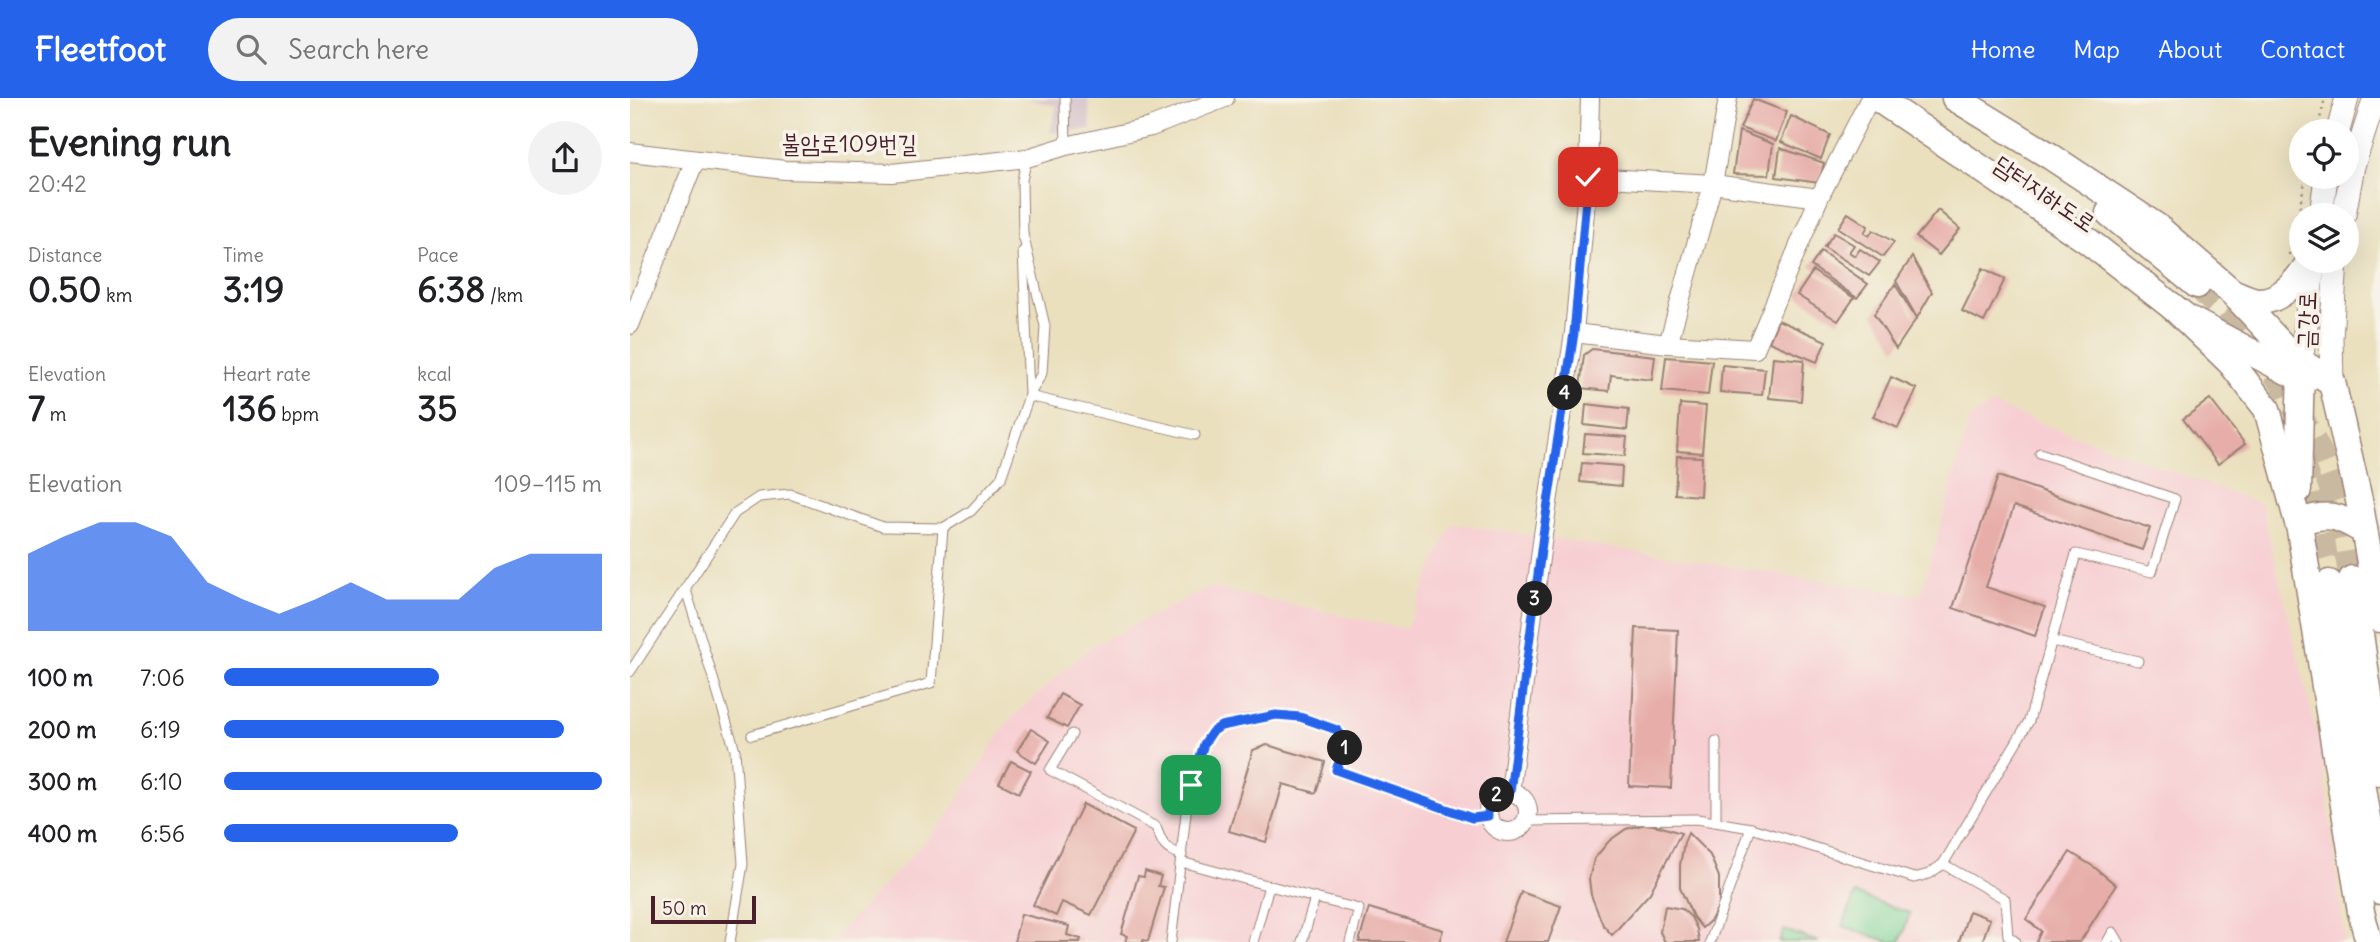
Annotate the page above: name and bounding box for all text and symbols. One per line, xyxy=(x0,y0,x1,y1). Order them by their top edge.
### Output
search box xyxy=(208,18,698,81)
text: Fleetfoot xyxy=(35,28,166,70)
icon: search xyxy=(232,30,270,68)
text: Search here xyxy=(288,33,429,66)
text: Home xyxy=(1971,34,2035,64)
text: Map xyxy=(2073,34,2120,64)
text: About xyxy=(2158,34,2222,64)
text: Contact xyxy=(2260,34,2345,64)
text: Evening run xyxy=(28,119,231,166)
map controls xyxy=(2289,119,2359,273)
button: locate xyxy=(2289,119,2359,189)
button: share xyxy=(528,121,602,195)
street label: 불암로109번길 xyxy=(781,128,917,158)
pin xyxy=(1558,147,1618,207)
street label: 담터지하도로 xyxy=(1989,148,2102,238)
icon: check xyxy=(1569,158,1607,196)
text: 20:42 xyxy=(28,169,87,198)
button: layers xyxy=(2289,203,2359,273)
text: Distance xyxy=(28,243,102,267)
text: Time xyxy=(223,243,264,267)
text: Pace xyxy=(417,243,459,267)
text: 0.50 xyxy=(28,267,101,311)
text: 3:19 xyxy=(223,267,284,311)
text: 6:38 xyxy=(417,267,485,311)
text: km xyxy=(101,283,132,307)
text: /km xyxy=(485,283,523,307)
street label: 금강로 xyxy=(2290,290,2322,349)
text: Elevation xyxy=(28,362,106,386)
text: Heart rate xyxy=(223,362,311,386)
text: kcal xyxy=(417,362,452,386)
pin: 4 xyxy=(1548,376,1583,410)
text: 4 xyxy=(1559,380,1570,404)
text: 7 xyxy=(28,386,45,430)
text: 136 xyxy=(223,386,277,430)
text: 35 xyxy=(417,386,457,430)
text: m xyxy=(45,402,66,426)
text: bpm xyxy=(277,402,319,426)
text: Elevation xyxy=(28,469,122,498)
text: 109–115 m xyxy=(494,469,602,498)
pin: 3 xyxy=(1518,582,1552,616)
text: 3 xyxy=(1529,586,1540,610)
text: 100 m xyxy=(28,663,93,692)
text: 7:06 xyxy=(140,663,185,692)
text: 200 m xyxy=(28,715,97,744)
text: 6:19 xyxy=(140,715,181,744)
pin: 1 xyxy=(1328,730,1362,766)
text: 1 xyxy=(1341,735,1348,759)
pin xyxy=(1161,755,1221,815)
icon: arrive xyxy=(1172,766,1210,804)
text: 300 m xyxy=(28,767,97,796)
text: 6:10 xyxy=(140,767,183,796)
pin: 2 xyxy=(1480,778,1514,812)
text: 2 xyxy=(1491,782,1502,806)
text: 400 m xyxy=(28,819,97,848)
text: 6:56 xyxy=(140,819,185,848)
scale bar xyxy=(651,893,756,925)
text: 50 m xyxy=(662,896,707,920)

